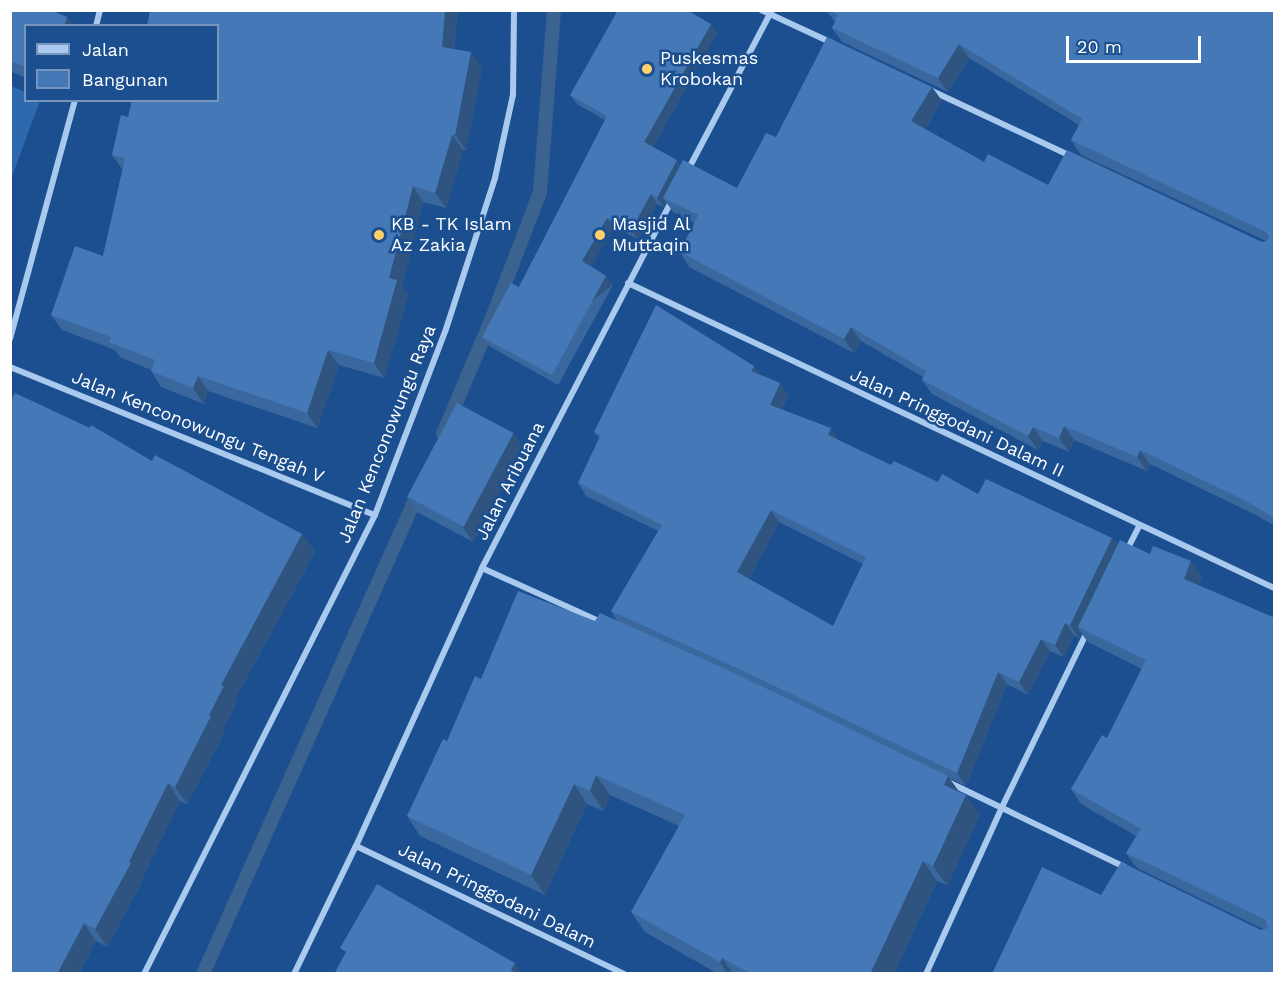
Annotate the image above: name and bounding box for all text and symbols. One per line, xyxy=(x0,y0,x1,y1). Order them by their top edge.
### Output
legend xyxy=(24,24,219,102)
scale bar xyxy=(1069,24,1204,62)
text: 20 m xyxy=(1077,36,1122,57)
text: Jalan xyxy=(82,39,129,60)
place label: Puskesmas Krobokan xyxy=(660,48,758,90)
marker: Puskesmas Krobokan xyxy=(638,60,656,78)
text: Bangunan xyxy=(82,69,168,90)
place label: KB - TK Islam Az Zakia xyxy=(391,214,512,256)
place label: Masjid Al Muttaqin xyxy=(612,214,691,256)
marker: KB - TK Islam Az Zakia xyxy=(372,228,386,242)
marker: Masjid Al Muttaqin xyxy=(593,228,607,242)
street label: Jalan Kenconowungu Raya xyxy=(333,322,441,546)
street label: Jalan Pringgodani Dalam II xyxy=(847,364,1067,482)
street label: Jalan Kenconowungu Tengah V xyxy=(68,366,328,488)
street label: Jalan Aribuana xyxy=(471,418,549,544)
street label: Jalan Pringgodani Dalam xyxy=(395,839,599,953)

